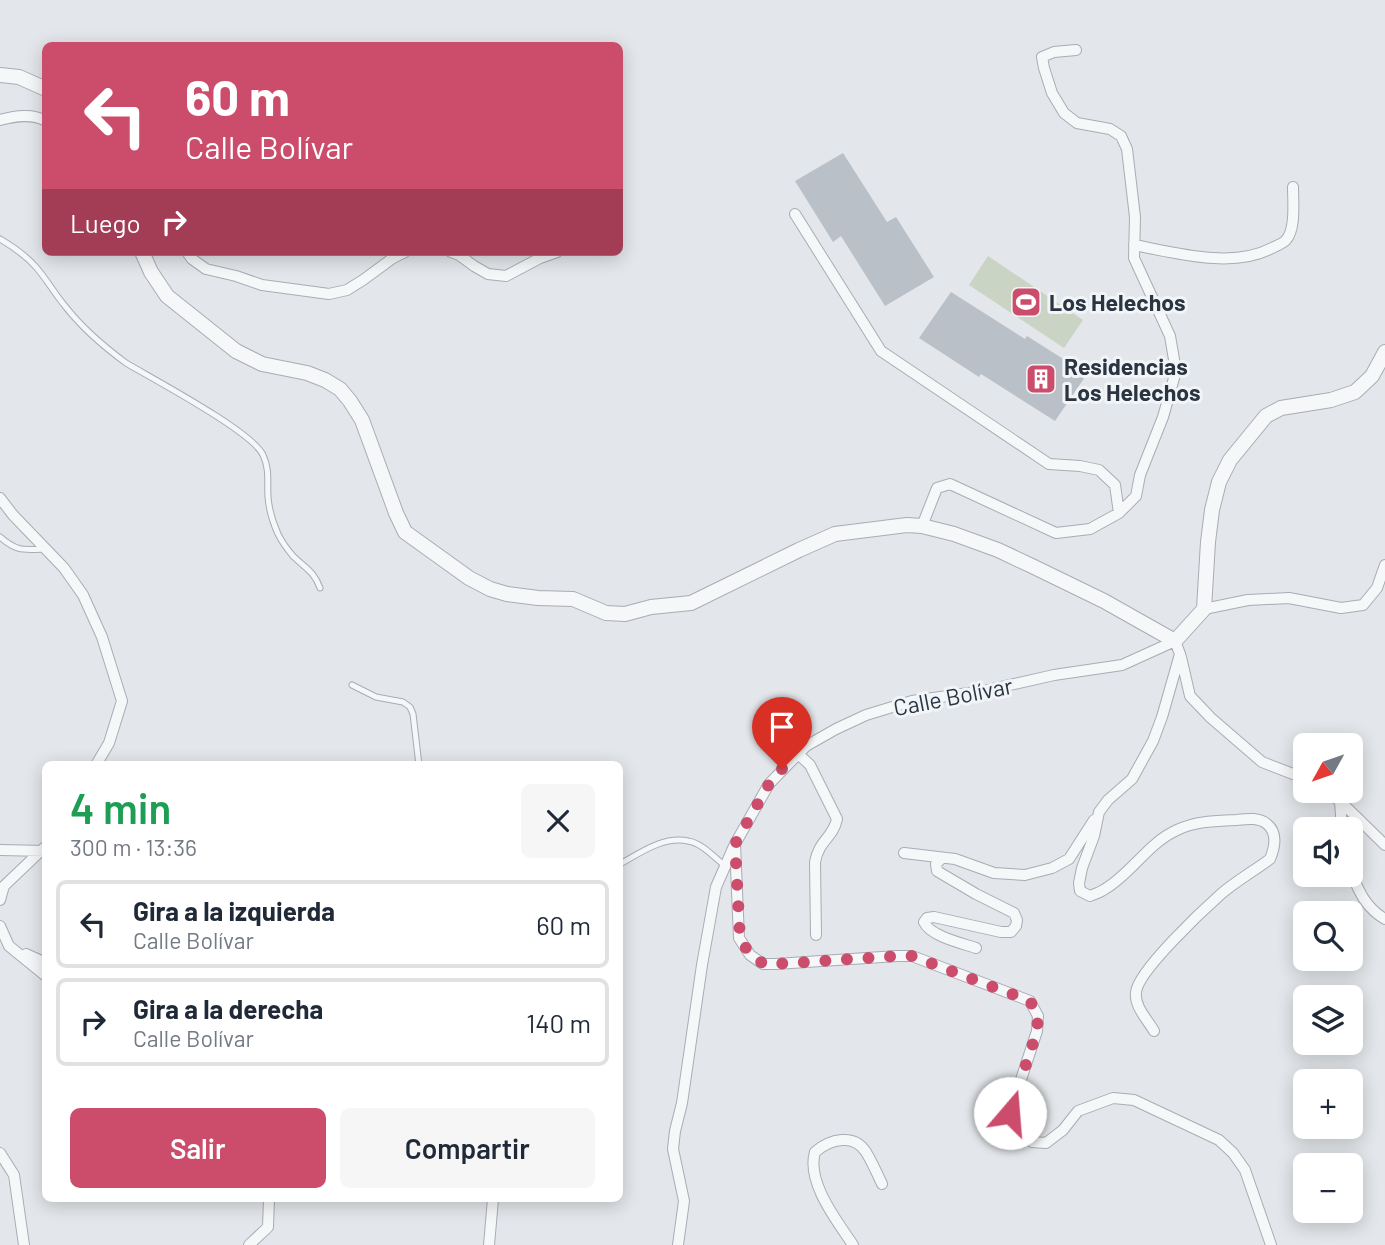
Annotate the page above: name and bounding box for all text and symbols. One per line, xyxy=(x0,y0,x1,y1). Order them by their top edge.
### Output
text: 60 m xyxy=(185,67,290,126)
icon: left xyxy=(70,70,161,161)
text: Calle Bolívar xyxy=(185,127,353,165)
icon: right xyxy=(155,203,193,241)
text: Luego xyxy=(70,207,141,238)
sports icon: Los Helechos xyxy=(1009,285,1043,319)
place label: Los Helechos xyxy=(1049,288,1186,316)
place label: Residencias Los Helechos xyxy=(1064,352,1201,406)
building icon: Residencias Los Helechos xyxy=(1024,362,1058,396)
street label: Calle Bolívar xyxy=(891,671,1016,721)
pin xyxy=(752,697,812,769)
icon: arrive xyxy=(763,708,801,746)
north arrow xyxy=(1293,733,1363,803)
map controls xyxy=(1293,733,1363,1223)
text: 4 min xyxy=(70,782,171,832)
button: close xyxy=(521,784,595,858)
button: sound xyxy=(1293,817,1363,887)
text: 300 m · 13:36 xyxy=(70,833,197,861)
text: Gira a la izquierda xyxy=(133,895,335,926)
button: search xyxy=(1293,901,1363,971)
icon: left xyxy=(74,905,112,943)
text: 60 m xyxy=(536,909,591,940)
text: Calle Bolívar xyxy=(133,926,254,954)
button: layers xyxy=(1293,985,1363,1055)
text: Gira a la derecha xyxy=(133,993,323,1024)
icon: right xyxy=(74,1003,112,1041)
text: 140 m xyxy=(526,1007,591,1038)
text: Calle Bolívar xyxy=(133,1024,254,1052)
button: + xyxy=(1293,1069,1363,1139)
position arrow xyxy=(973,1076,1047,1150)
button: Salir xyxy=(70,1108,326,1188)
button: Compartir xyxy=(340,1108,595,1188)
button: − xyxy=(1293,1153,1363,1223)

